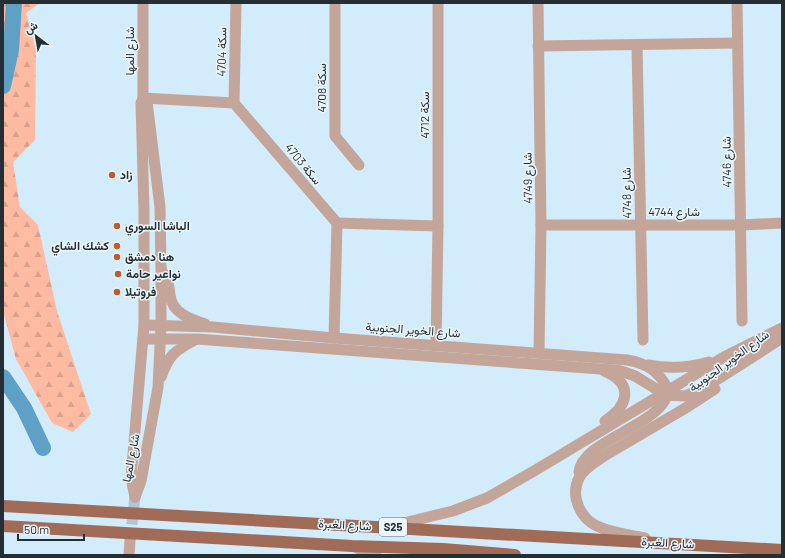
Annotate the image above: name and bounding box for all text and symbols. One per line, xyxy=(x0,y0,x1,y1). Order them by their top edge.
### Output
north arrow xyxy=(16,16,56,56)
text: ش xyxy=(22,18,40,37)
street label: شارع المها xyxy=(122,27,139,75)
street label: سكة 4704 xyxy=(214,27,228,77)
street label: سكة 4708 xyxy=(314,63,328,113)
street label: سكة 4712 xyxy=(417,92,431,138)
street label: 4746 شارع xyxy=(719,136,736,188)
street label: 4703 سكة xyxy=(283,140,325,187)
street label: 4749 شارع xyxy=(520,152,537,204)
place label: زاد xyxy=(120,167,133,183)
street label: 4748 شارع xyxy=(619,167,636,219)
marker: زاد xyxy=(107,170,117,180)
street label: 4744 شارع xyxy=(648,204,700,221)
place label: الباشا السوري xyxy=(125,218,190,236)
marker: الباشا السوري xyxy=(112,221,122,231)
place label: كشك الشاي xyxy=(51,238,110,256)
marker: كشك الشاي xyxy=(112,241,122,251)
place label: هنا دمشق xyxy=(125,249,174,264)
marker: هنا دمشق xyxy=(112,252,122,262)
place label: نواعير حامة xyxy=(126,266,181,282)
marker: نواعير حامة xyxy=(113,269,123,279)
place label: فروتيلا xyxy=(125,284,157,300)
marker: فروتيلا xyxy=(112,287,122,297)
street label: شارع الخوير الجنوبية xyxy=(365,319,461,342)
street label: شارع الخوير الجنوبية xyxy=(686,326,773,396)
street label: شارع المها xyxy=(118,433,144,484)
scale bar xyxy=(18,516,84,542)
street label: شارع الغبرة xyxy=(318,516,372,535)
road number: S25 xyxy=(379,518,407,536)
text: 50 m xyxy=(24,522,49,536)
street label: شارع الغبرة xyxy=(641,534,695,553)

